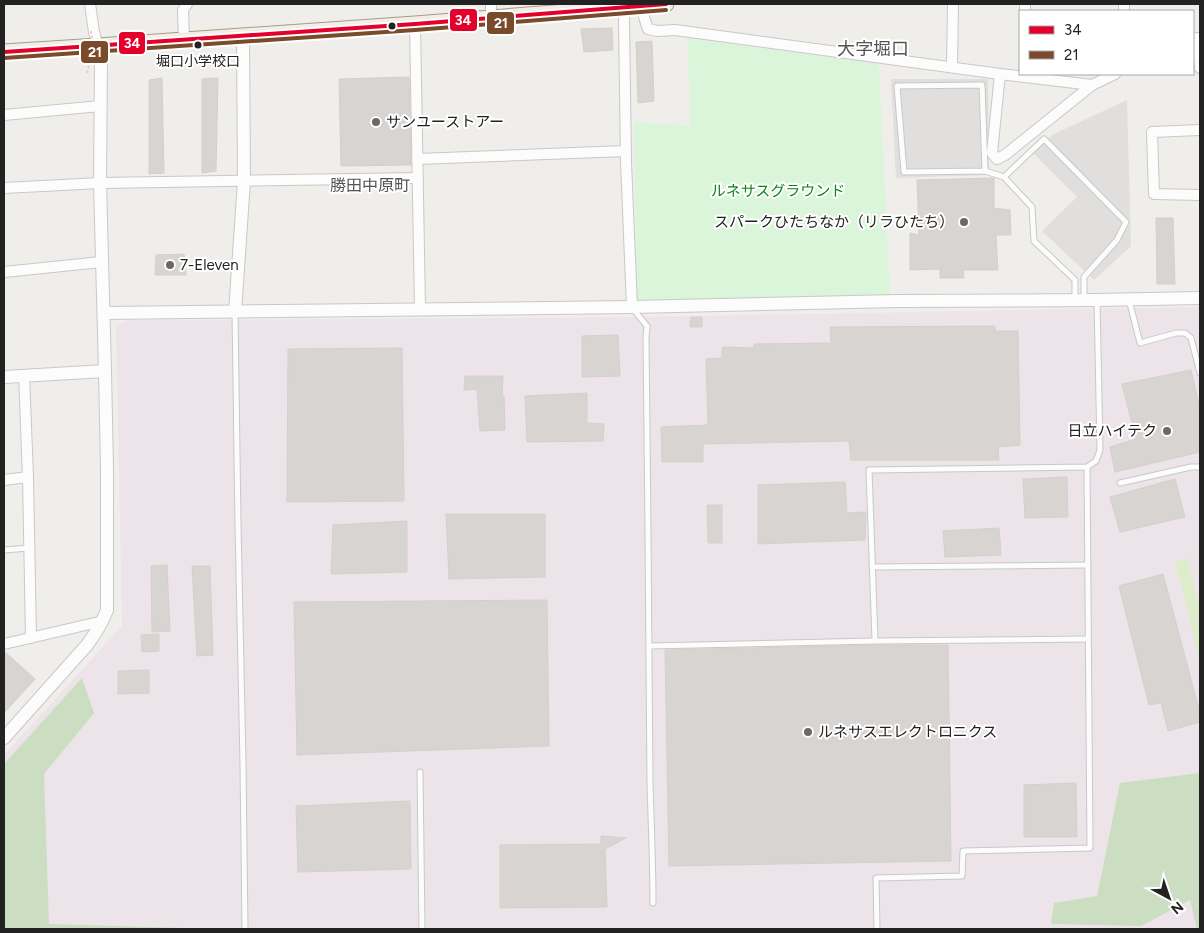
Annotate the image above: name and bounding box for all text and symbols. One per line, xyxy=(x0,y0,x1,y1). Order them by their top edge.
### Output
line badge: 34 xyxy=(449,8,478,32)
legend xyxy=(1019,10,1194,75)
line badge: 21 xyxy=(486,11,515,35)
text: 34 xyxy=(455,12,471,29)
text: 21 xyxy=(494,15,508,32)
unlabelled marker xyxy=(387,21,397,31)
text: 34 xyxy=(1064,21,1081,39)
line badge: 34 xyxy=(118,31,146,55)
text: 34 xyxy=(124,35,140,52)
district label: 大字堀口 xyxy=(837,38,909,60)
line badge: 21 xyxy=(80,40,109,64)
marker: 堀口小学校口 xyxy=(193,40,203,50)
text: 21 xyxy=(88,44,102,61)
text: 21 xyxy=(1064,46,1079,64)
place label: 堀口小学校口 xyxy=(156,53,240,70)
place label: サンユーストアー xyxy=(386,113,504,131)
marker: サンユーストアー xyxy=(370,116,382,128)
district label: 勝田中原町 xyxy=(330,176,410,195)
park label: ルネサスグラウンド xyxy=(711,182,845,200)
place label: スパークひたちなか（リラひたち） xyxy=(714,213,954,231)
marker: スパークひたちなか（リラひたち） xyxy=(958,216,970,228)
place label: 7-Eleven xyxy=(180,256,239,274)
marker: 7-Eleven xyxy=(164,259,176,271)
place label: 日立ハイテク xyxy=(1068,422,1157,440)
marker: 日立ハイテク xyxy=(1161,425,1173,437)
place label: ルネサスエレクトロニクス xyxy=(818,723,997,741)
marker: ルネサスエレクトロニクス xyxy=(802,726,814,738)
north arrow xyxy=(1144,873,1194,923)
text: N xyxy=(1167,898,1187,918)

